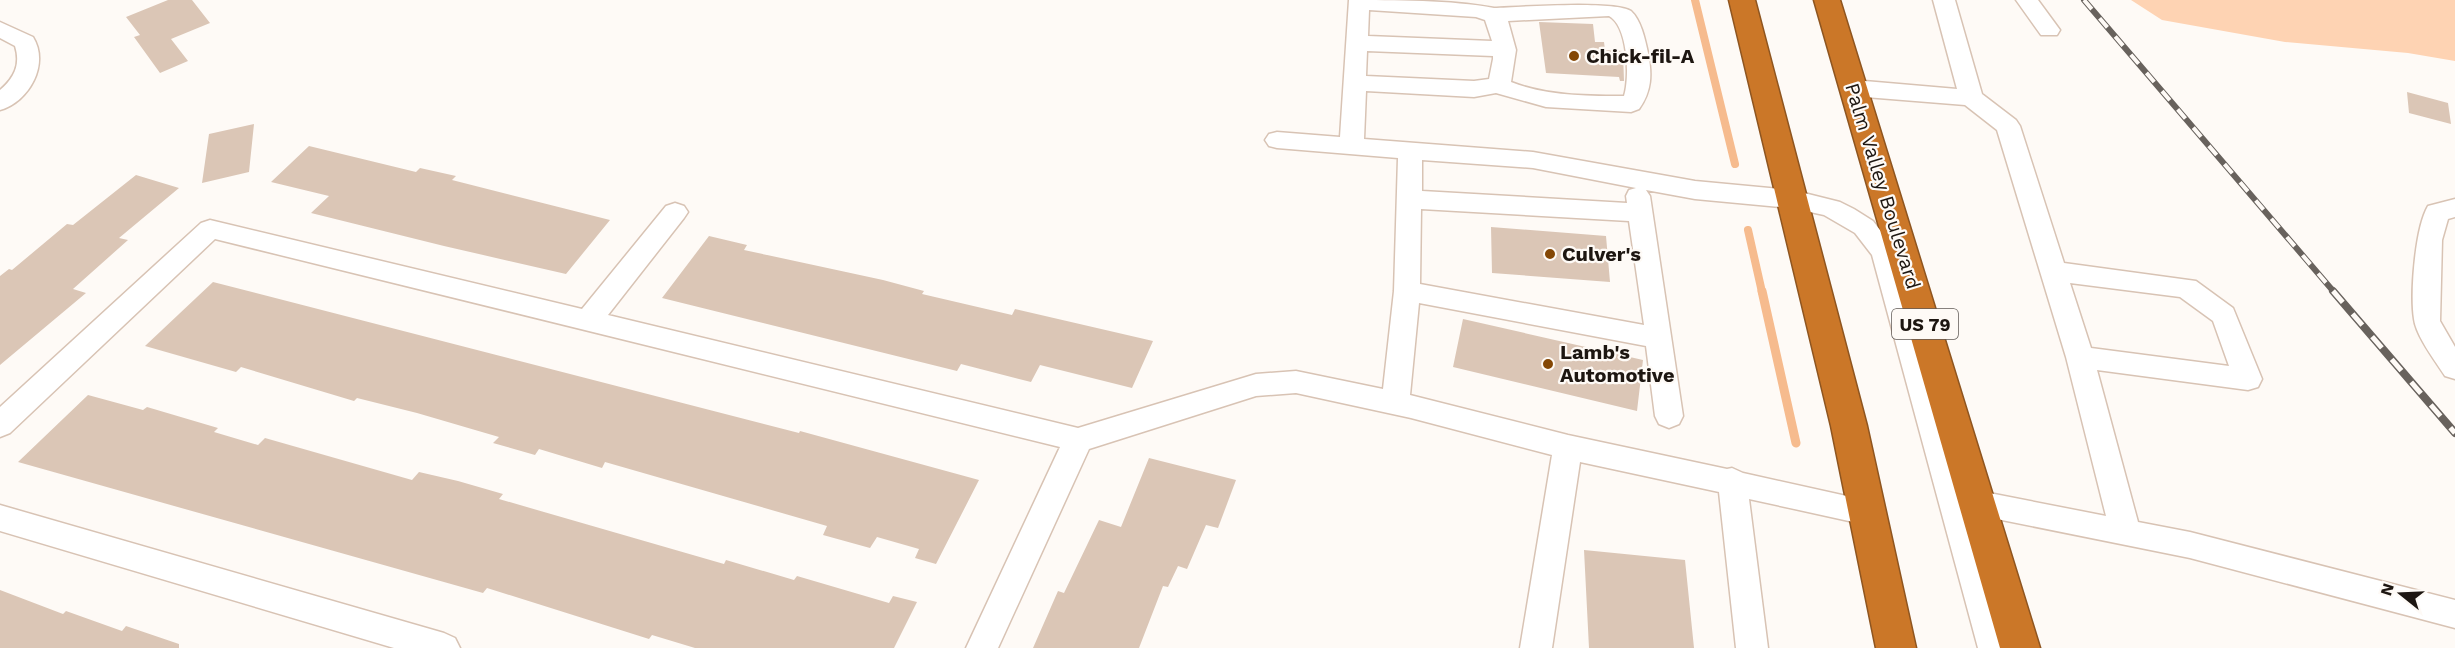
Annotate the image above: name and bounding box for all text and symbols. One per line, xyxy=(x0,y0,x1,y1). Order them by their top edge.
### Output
place label: Chick-fil-A xyxy=(1586,44,1695,68)
marker: Chick-fil-A xyxy=(1567,49,1581,63)
street label: Palm Valley Boulevard xyxy=(1840,80,1926,292)
place label: Culver's xyxy=(1562,242,1641,266)
marker: Culver's xyxy=(1543,247,1557,261)
road number: US 79 xyxy=(1892,309,1958,339)
place label: Lamb's Automotive xyxy=(1560,340,1674,387)
marker: Lamb's Automotive xyxy=(1541,357,1555,371)
north arrow xyxy=(2371,564,2431,624)
text: N xyxy=(2376,581,2398,598)

